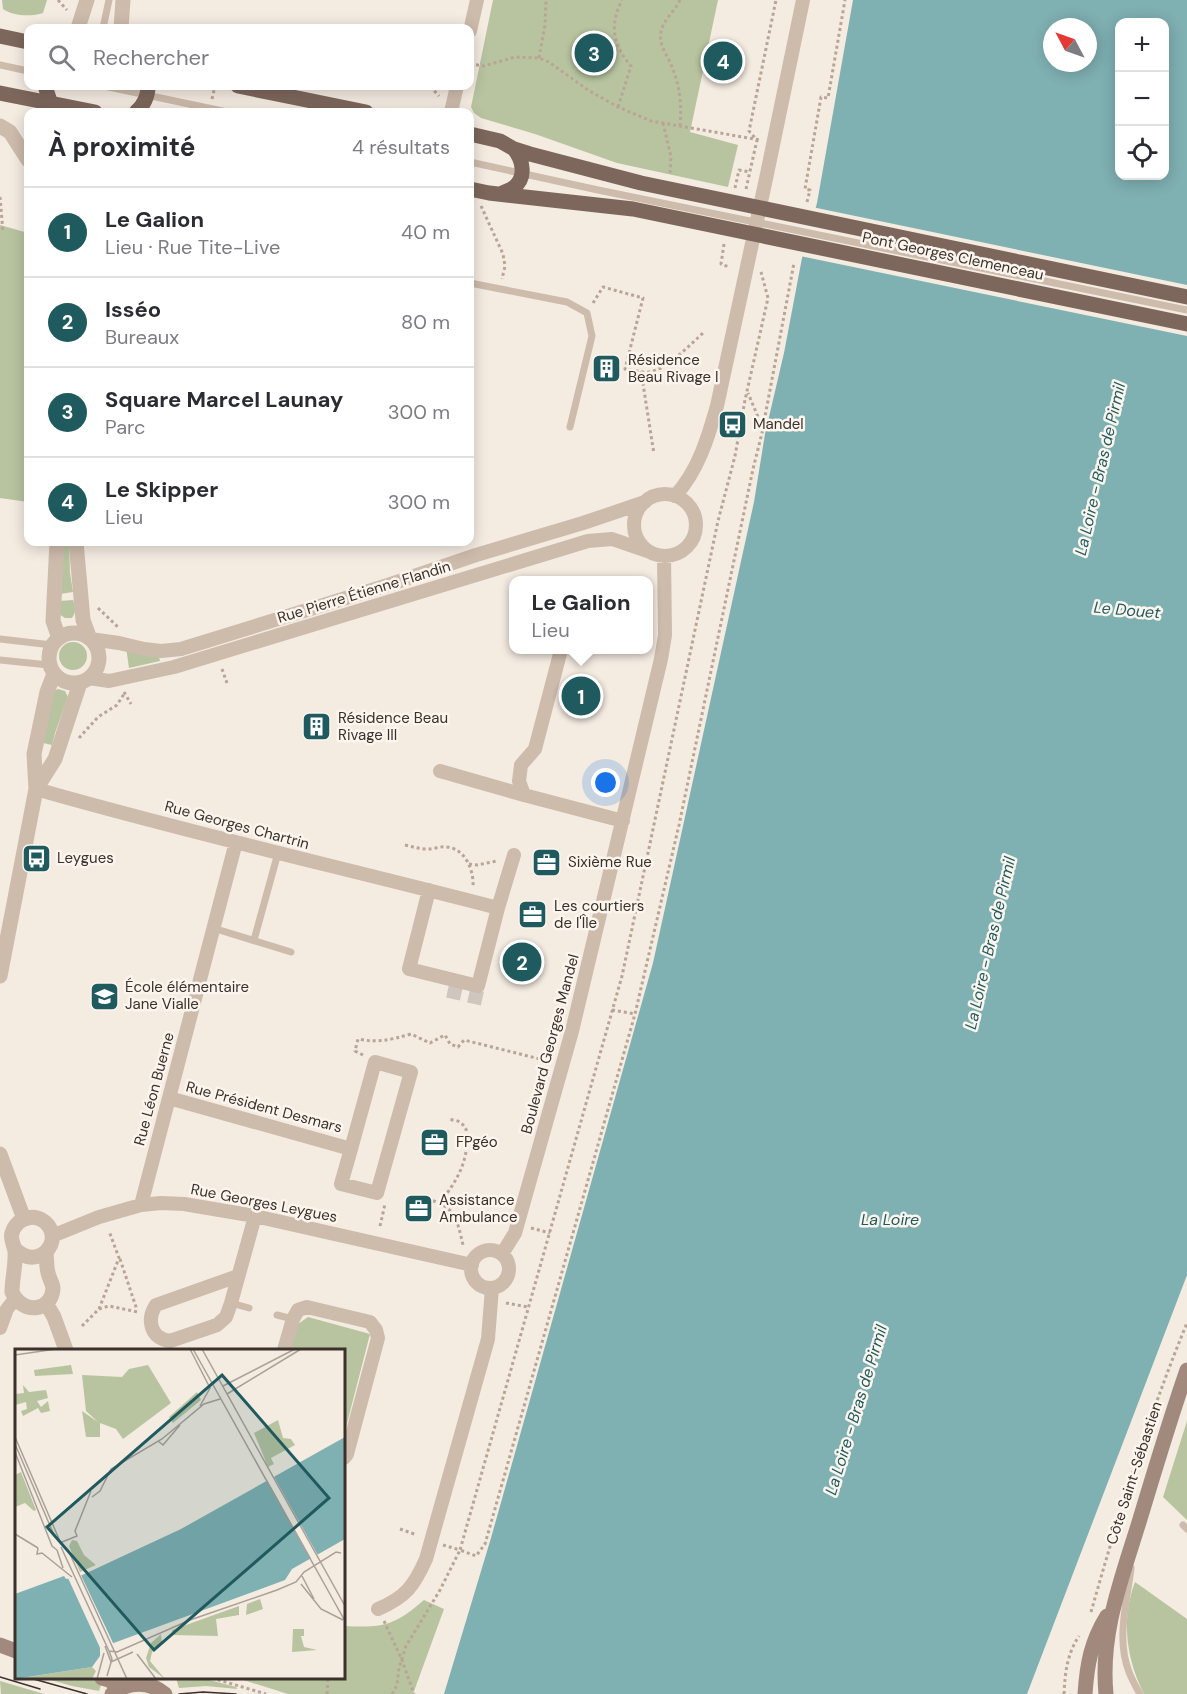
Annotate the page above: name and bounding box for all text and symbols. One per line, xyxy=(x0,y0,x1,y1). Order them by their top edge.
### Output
north arrow xyxy=(1043,18,1097,72)
map controls xyxy=(1115,18,1169,180)
button: + xyxy=(1115,18,1169,72)
search box xyxy=(24,24,474,90)
pin: 3 xyxy=(574,31,614,76)
pin: 4 xyxy=(704,38,742,84)
icon: search xyxy=(45,41,78,74)
text: Rechercher xyxy=(93,43,209,72)
button: − xyxy=(1115,72,1169,126)
button: locate xyxy=(1115,126,1169,180)
text: À proximité xyxy=(48,130,195,164)
text: 4 résultats xyxy=(352,134,450,160)
text: Le Galion xyxy=(105,205,204,234)
text: 1 xyxy=(64,219,71,245)
text: 40 m xyxy=(401,219,450,245)
street label: Pont Georges Clemenceau xyxy=(860,227,1046,285)
text: Lieu · Rue Tite-Live xyxy=(105,234,280,260)
text: Isséo xyxy=(105,295,161,324)
text: 2 xyxy=(62,309,73,335)
text: 80 m xyxy=(401,309,450,335)
text: Bureaux xyxy=(105,324,179,350)
place label: Résidence Beau Rivage I xyxy=(628,350,719,387)
building icon: Résidence Beau Rivage I xyxy=(591,353,623,385)
water label: La Loire - Bras de Pirmil xyxy=(1070,380,1130,557)
text: Square Marcel Launay xyxy=(105,385,343,414)
text: 3 xyxy=(61,399,74,425)
text: 300 m xyxy=(388,399,450,425)
bus stop icon: Mandel xyxy=(716,408,748,440)
text: Parc xyxy=(105,414,145,440)
place label: Mandel xyxy=(753,414,804,434)
text: Le Skipper xyxy=(105,475,218,504)
text: 4 xyxy=(61,489,74,515)
text: 300 m xyxy=(388,489,450,515)
text: Lieu xyxy=(105,504,143,530)
street label: Rue Pierre Étienne Flandin xyxy=(275,556,453,628)
popup xyxy=(509,576,653,654)
text: Le Galion xyxy=(531,588,631,617)
water label: Le Douet xyxy=(1093,597,1162,623)
text: Lieu xyxy=(531,617,570,643)
pin: 1 xyxy=(562,674,600,718)
place label: Résidence Beau Rivage III xyxy=(338,708,448,745)
building icon: Résidence Beau Rivage III xyxy=(301,711,333,743)
your location xyxy=(591,768,620,797)
street label: Rue Georges Chartrin xyxy=(162,796,312,854)
bus stop icon: Leygues xyxy=(20,842,52,874)
office icon: Sixième Rue xyxy=(531,846,563,878)
place label: Leygues xyxy=(57,848,114,868)
place label: Sixième Rue xyxy=(568,852,652,872)
water label: La Loire - Bras de Pirmil xyxy=(960,854,1020,1031)
place label: Les courtiers de l'Île xyxy=(554,896,644,933)
office icon: Les courtiers de l'Île xyxy=(517,899,549,931)
pin: 2 xyxy=(502,940,542,984)
street label: Boulevard Georges Mandel xyxy=(516,952,584,1136)
place label: École élémentaire Jane Vialle xyxy=(125,977,249,1014)
school or university icon: École élémentaire Jane Vialle xyxy=(88,980,120,1012)
street label: Rue Léon Buerne xyxy=(129,1030,179,1148)
street label: Rue Président Desmars xyxy=(184,1077,344,1137)
office icon: FPgéo xyxy=(419,1126,451,1158)
place label: FPgéo xyxy=(456,1132,498,1152)
street label: Rue Georges Leygues xyxy=(189,1179,339,1227)
place label: Assistance Ambulance xyxy=(439,1190,518,1227)
office icon: Assistance Ambulance xyxy=(402,1193,434,1225)
water label: La Loire xyxy=(861,1209,919,1230)
water label: La Loire - Bras de Pirmil xyxy=(820,1322,892,1498)
inset map xyxy=(15,1349,345,1679)
street label: Côte Saint-Sébastien xyxy=(1101,1399,1167,1547)

